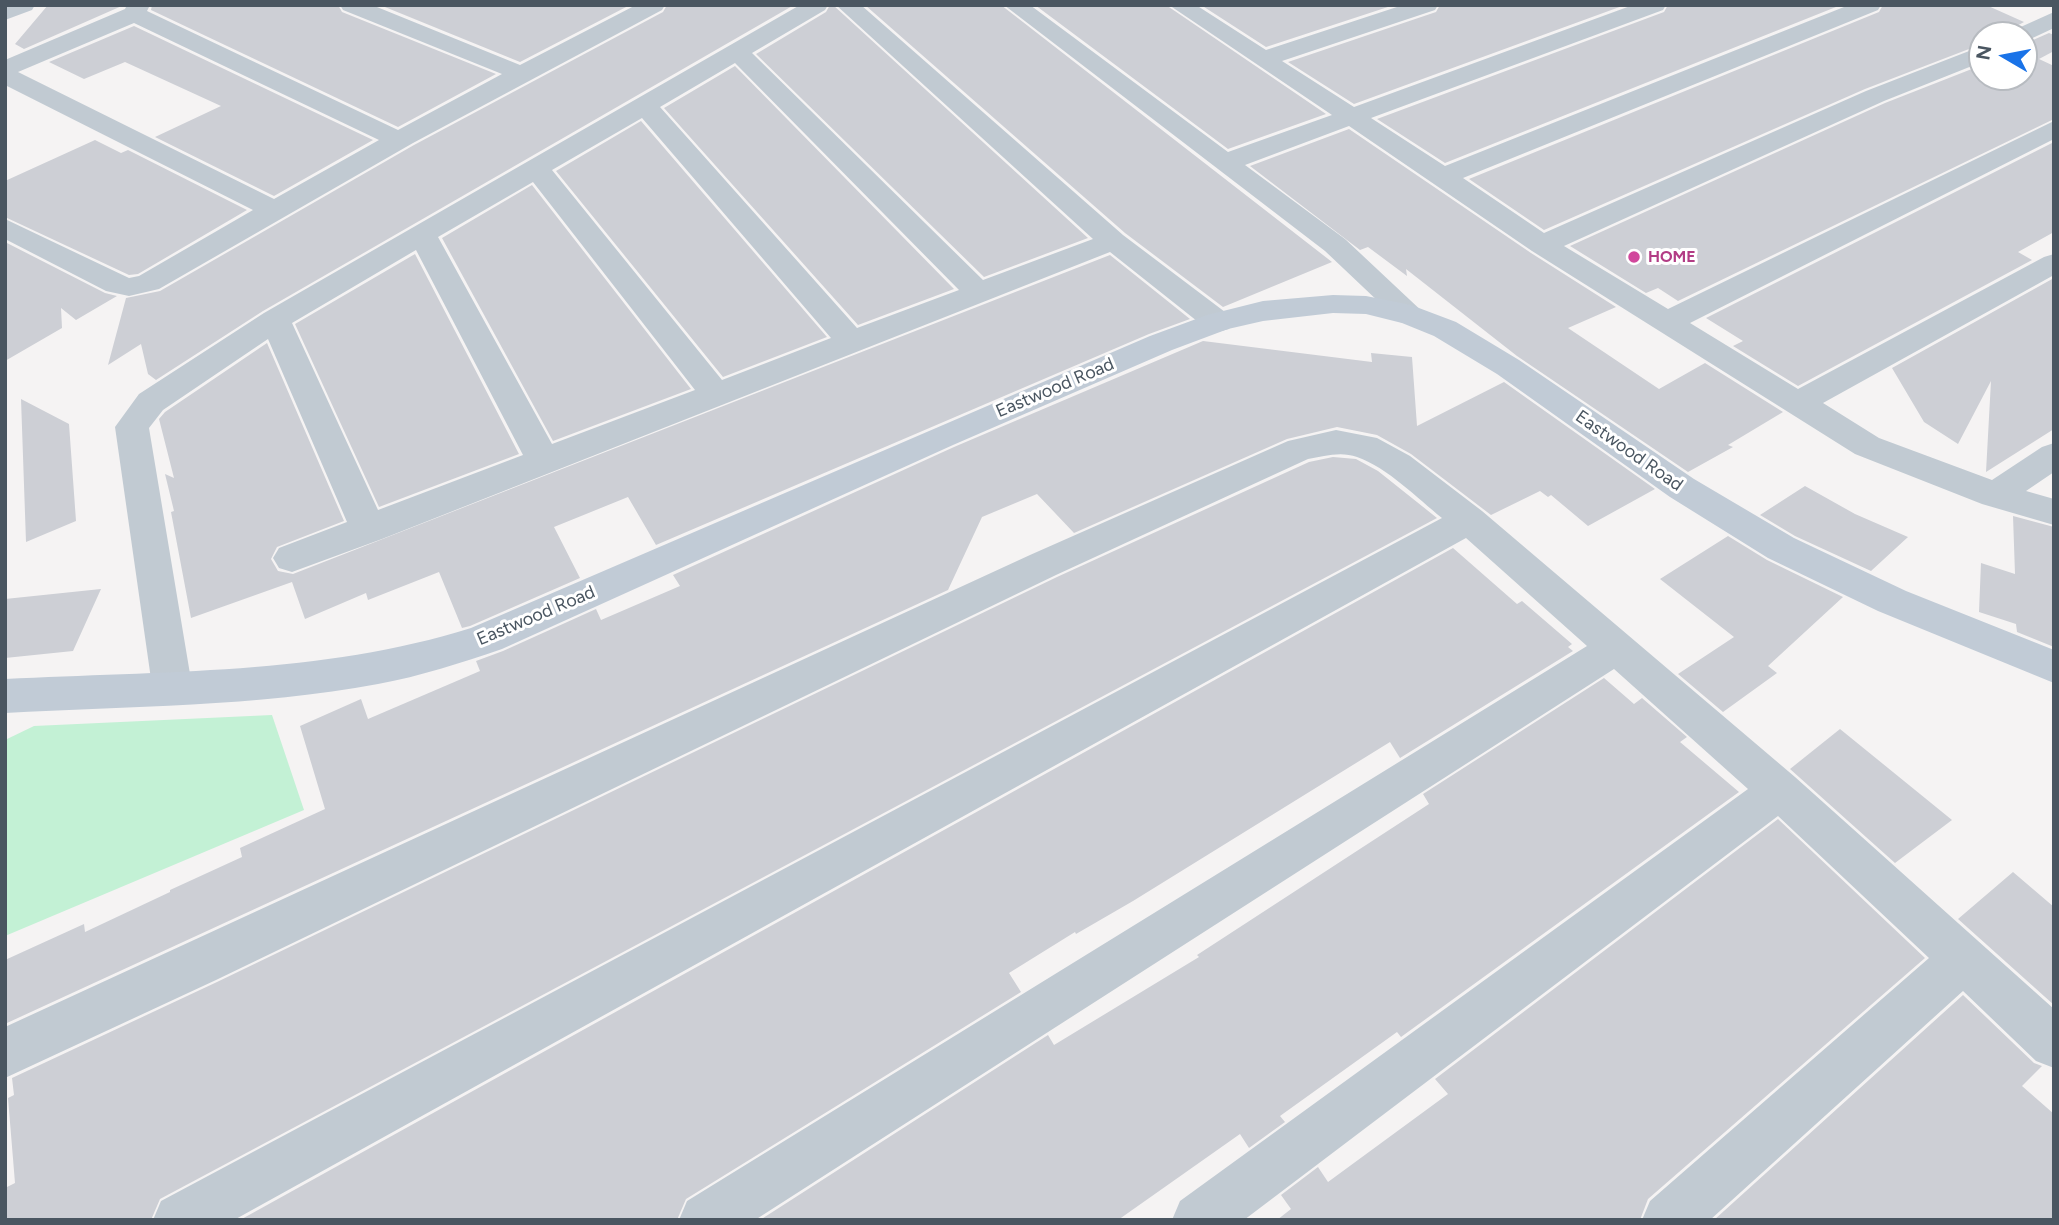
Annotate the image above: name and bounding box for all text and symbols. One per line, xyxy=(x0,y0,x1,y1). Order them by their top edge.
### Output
north arrow xyxy=(1968,21,2038,91)
text: N xyxy=(1971,43,1996,62)
place label: HOME xyxy=(1648,247,1696,267)
marker: HOME xyxy=(1626,249,1642,265)
street label: Eastwood Road xyxy=(993,353,1117,423)
street label: Eastwood Road xyxy=(1571,406,1687,496)
street label: Eastwood Road xyxy=(474,581,598,651)

